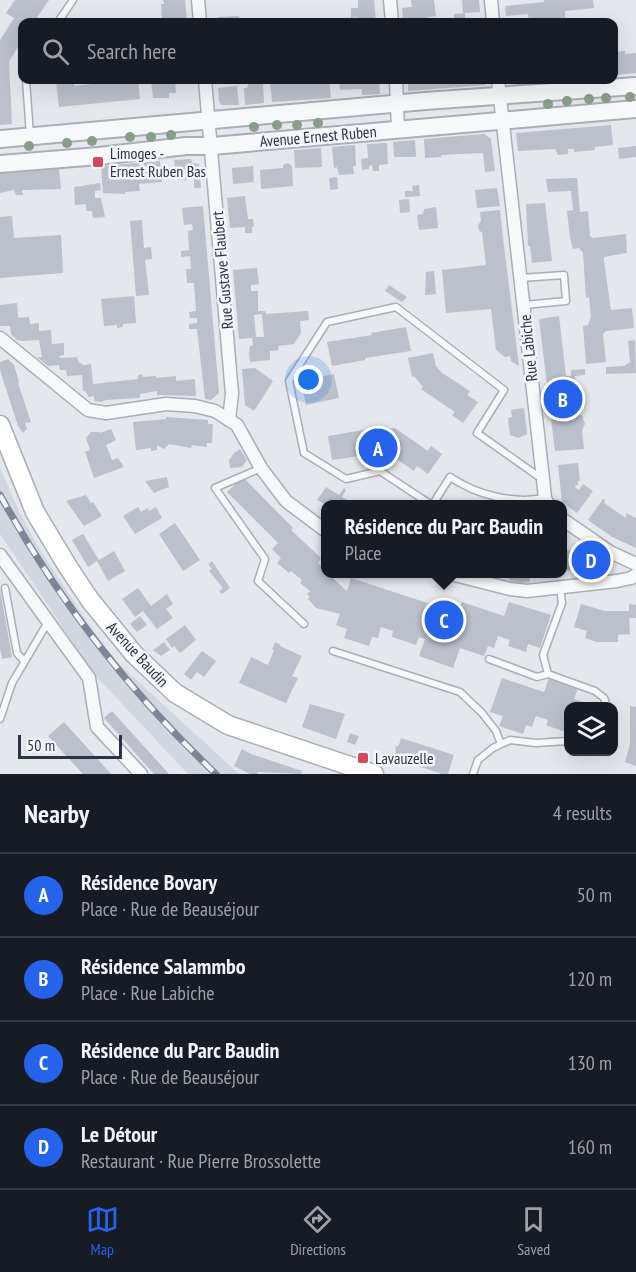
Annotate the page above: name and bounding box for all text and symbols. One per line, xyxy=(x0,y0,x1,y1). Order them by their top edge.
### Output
search box xyxy=(18,18,618,84)
icon: search xyxy=(39,35,72,68)
text: Search here xyxy=(87,37,176,65)
street label: Avenue Ernest Ruben xyxy=(259,121,377,151)
place label: Limoges - Ernest Ruben Bas xyxy=(110,143,206,181)
marker: Limoges - Ernest Ruben Bas xyxy=(91,155,105,169)
street label: Rue Gustave Flaubert xyxy=(207,210,237,330)
street label: Rue Labiche xyxy=(515,314,541,382)
your location xyxy=(294,365,323,394)
pin: B xyxy=(544,376,582,422)
pin: A xyxy=(358,426,398,470)
popup xyxy=(321,500,567,578)
text: Résidence du Parc Baudin xyxy=(345,512,543,540)
pin: D xyxy=(572,538,610,582)
text: Place xyxy=(345,540,382,566)
pin: C xyxy=(424,598,464,642)
street label: Avenue Baudin xyxy=(103,617,173,691)
map controls xyxy=(564,702,618,756)
button: layers xyxy=(564,702,618,756)
scale bar xyxy=(18,732,122,760)
text: 50 m xyxy=(27,735,55,755)
place label: Lavauzelle xyxy=(375,748,434,768)
marker: Lavauzelle xyxy=(356,751,370,765)
text: Nearby xyxy=(24,797,89,830)
text: 4 results xyxy=(553,800,612,826)
text: Résidence Bovary xyxy=(81,868,217,896)
text: A xyxy=(38,882,49,908)
text: 50 m xyxy=(577,882,612,908)
text: Place · Rue de Beauséjour xyxy=(81,896,259,922)
text: Résidence Salammbo xyxy=(81,952,246,980)
text: B xyxy=(39,966,48,992)
text: 120 m xyxy=(568,966,612,992)
text: Place · Rue Labiche xyxy=(81,980,214,1006)
text: Résidence du Parc Baudin xyxy=(81,1036,279,1064)
text: C xyxy=(39,1050,48,1076)
text: 130 m xyxy=(568,1050,612,1076)
text: Place · Rue de Beauséjour xyxy=(81,1064,259,1090)
text: Le Détour xyxy=(81,1120,157,1148)
text: D xyxy=(38,1134,49,1160)
text: 160 m xyxy=(568,1134,612,1160)
text: Restaurant · Rue Pierre Brossolette xyxy=(81,1148,321,1174)
tab: Map xyxy=(86,1203,119,1259)
tab: Directions xyxy=(290,1203,346,1259)
tab: Saved xyxy=(517,1203,550,1259)

